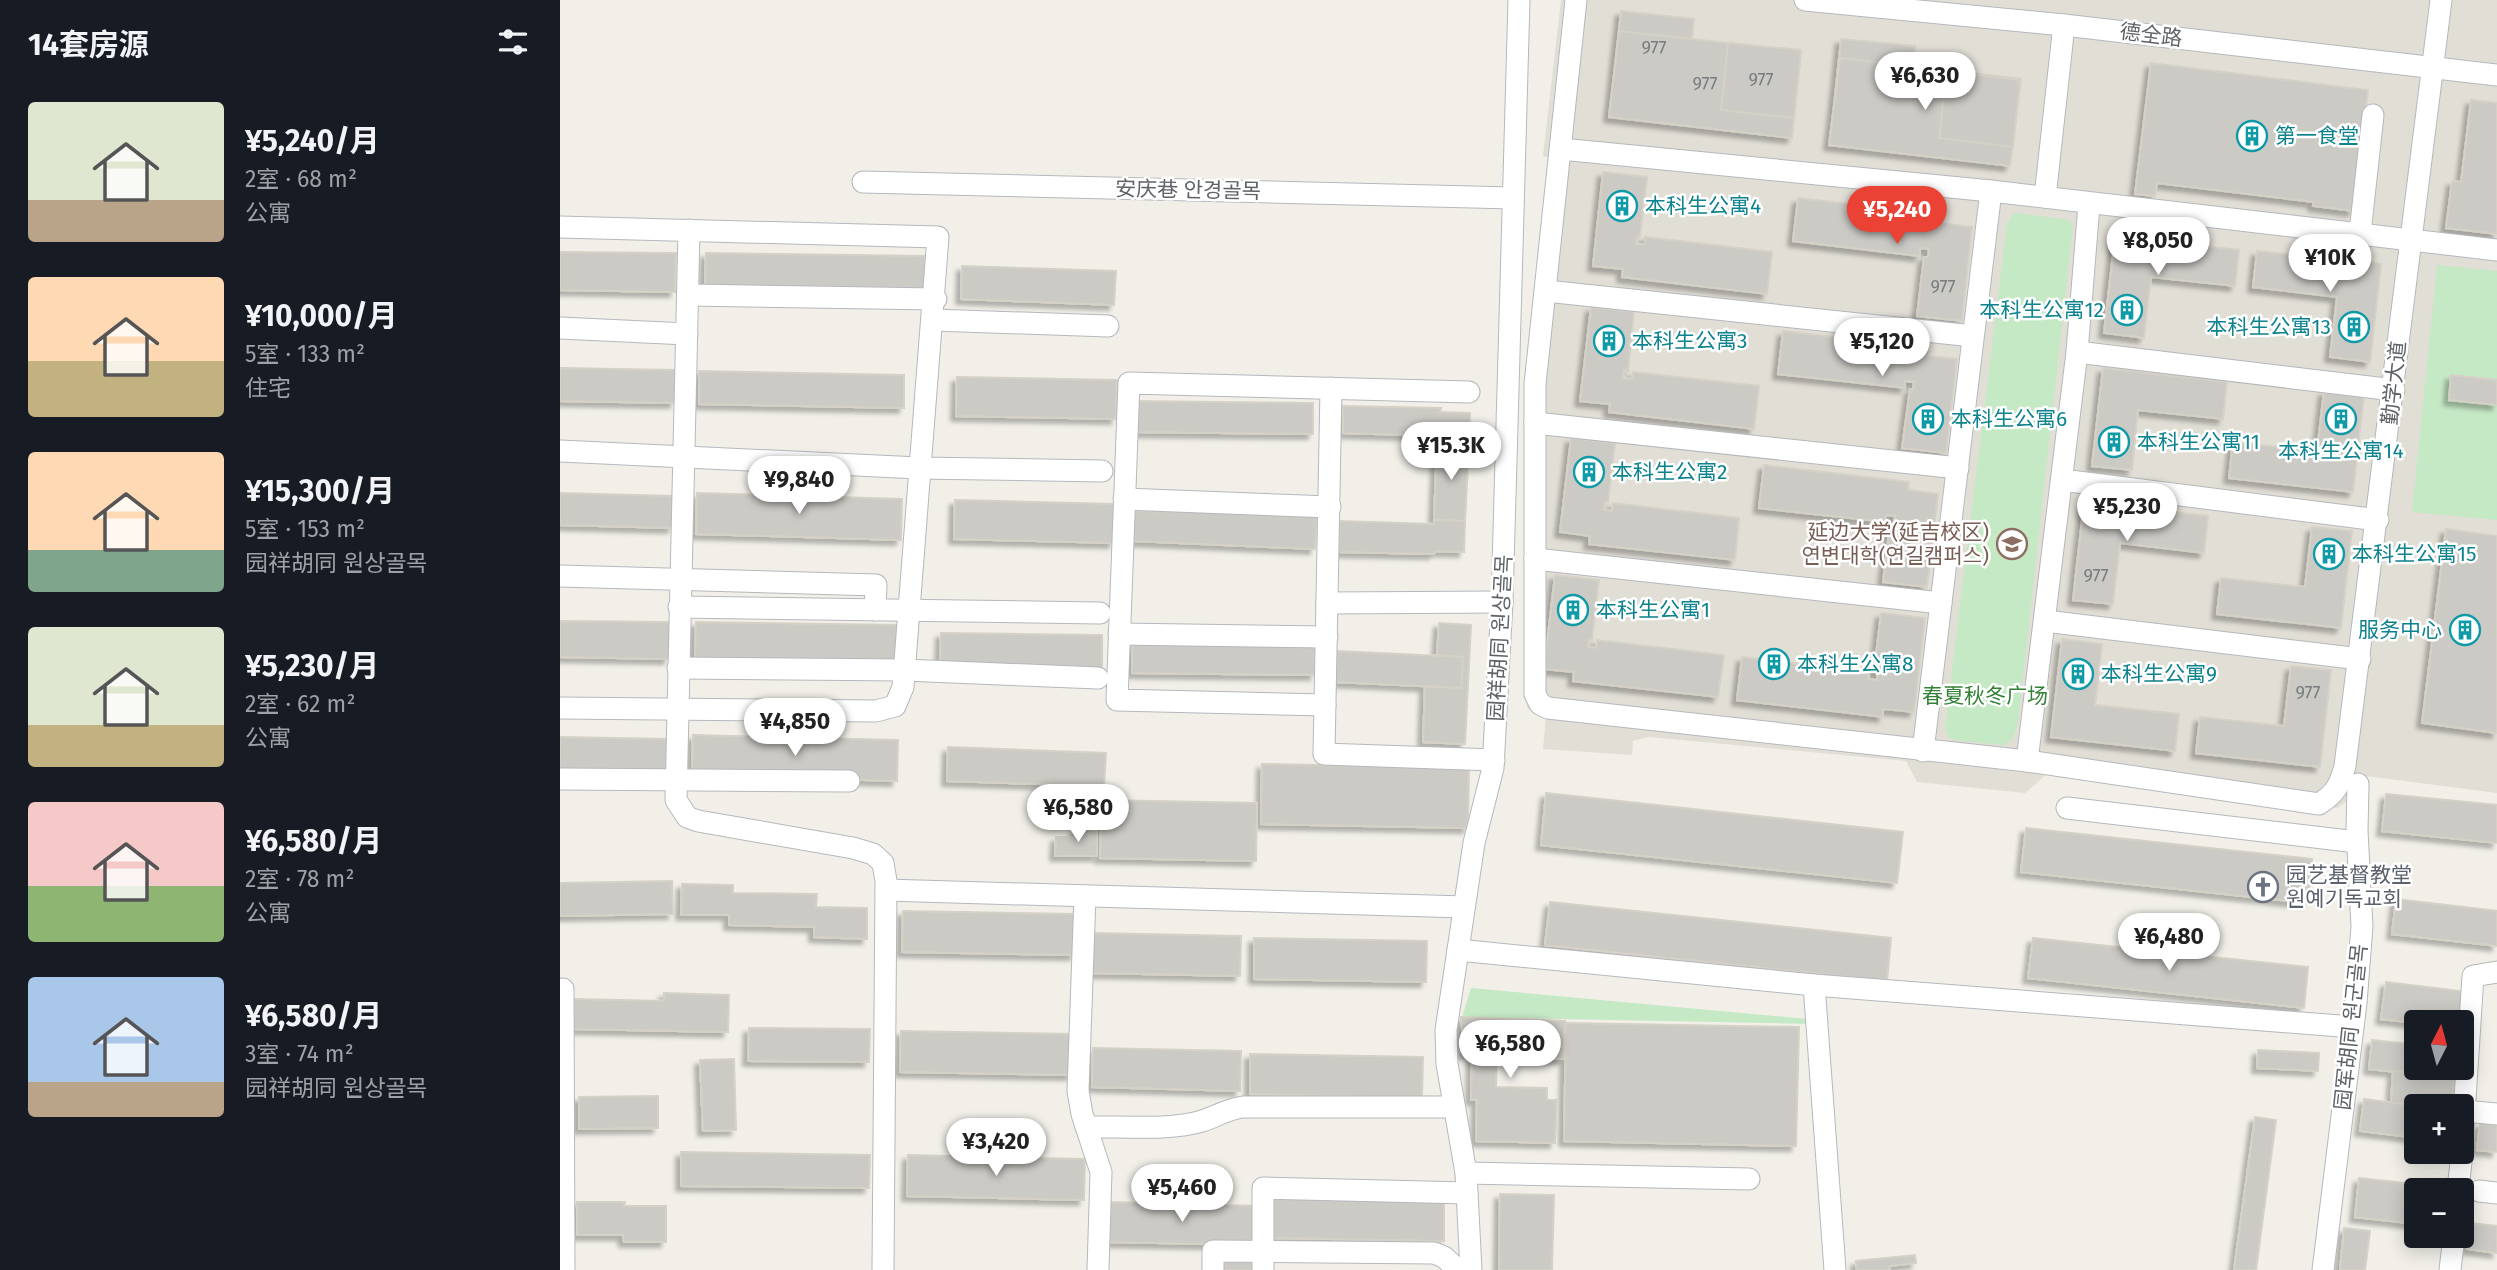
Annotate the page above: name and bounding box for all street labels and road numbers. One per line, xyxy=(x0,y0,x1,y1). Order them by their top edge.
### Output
street label: 德全路 xyxy=(2118,18,2184,52)
street label: 安庆巷 안경골목 xyxy=(1115,176,1261,204)
street label: 勤学大道 xyxy=(2377,340,2411,426)
street label: 园祥胡同 원상골목 xyxy=(1483,554,1517,722)
street label: 园军胡同 원군골목 xyxy=(2329,943,2373,1111)

